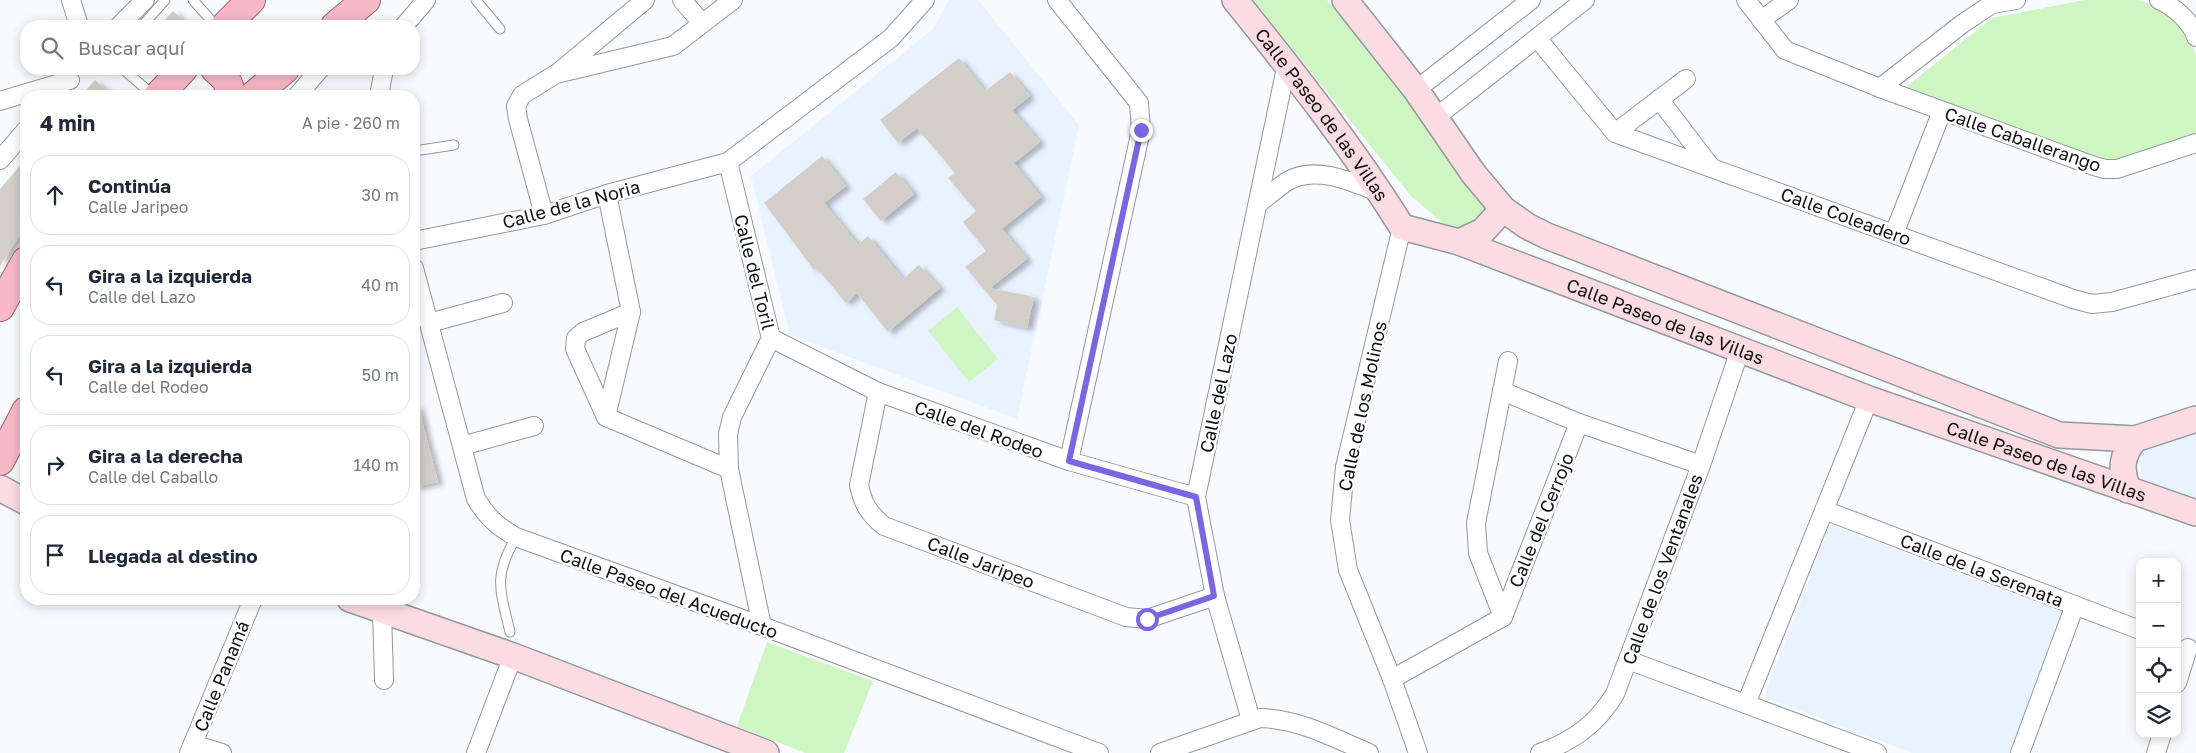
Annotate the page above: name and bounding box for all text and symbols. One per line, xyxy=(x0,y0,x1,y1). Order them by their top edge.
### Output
search box xyxy=(20,20,420,75)
street label: Calle Paseo de las Villas xyxy=(1251,24,1393,205)
icon: search xyxy=(38,34,66,62)
text: Buscar aquí xyxy=(78,36,185,59)
street label: Calle Caballerango xyxy=(1942,102,2104,176)
text: 4 min xyxy=(40,110,95,136)
text: A pie · 260 m xyxy=(302,113,400,133)
route end xyxy=(1130,119,1153,142)
text: Continúa xyxy=(88,174,171,197)
street label: Calle de la Noria xyxy=(500,175,642,233)
icon: ahead xyxy=(41,181,69,209)
street label: Calle Coleadero xyxy=(1778,182,1914,250)
text: 30 m xyxy=(362,185,399,205)
text: Calle Jaripeo xyxy=(88,197,188,217)
street label: Calle del Toril xyxy=(730,212,780,332)
text: Gira a la izquierda xyxy=(88,264,252,287)
icon: left xyxy=(41,271,69,299)
street label: Calle Paseo de las Villas xyxy=(1563,273,1767,369)
text: 40 m xyxy=(361,275,399,295)
text: Calle del Lazo xyxy=(88,287,196,307)
street label: Calle de los Molinos xyxy=(1333,319,1391,493)
street label: Calle del Lazo xyxy=(1195,332,1241,454)
text: Gira a la izquierda xyxy=(88,354,252,377)
icon: left xyxy=(41,361,69,389)
text: 50 m xyxy=(362,365,399,385)
text: Calle del Rodeo xyxy=(88,377,209,397)
street label: Calle del Rodeo xyxy=(912,395,1046,463)
street label: Calle Paseo de las Villas xyxy=(1944,416,2149,506)
text: Gira a la derecha xyxy=(88,444,243,467)
street label: Calle del Cerrojo xyxy=(1504,449,1578,591)
icon: right xyxy=(41,451,69,479)
text: 140 m xyxy=(353,455,399,475)
text: Calle del Caballo xyxy=(88,467,218,487)
street label: Calle de los Ventanales xyxy=(1617,471,1707,667)
street label: Calle de la Serenata xyxy=(1897,529,2067,611)
street label: Calle Jaripeo xyxy=(924,531,1038,593)
icon: arrive xyxy=(41,541,69,569)
street label: Calle Paseo del Acueducto xyxy=(557,543,781,643)
text: Llegada al destino xyxy=(88,544,258,567)
map controls xyxy=(2136,558,2181,738)
button: + xyxy=(2136,558,2181,603)
button: − xyxy=(2136,603,2181,648)
route start xyxy=(1136,608,1159,631)
street label: Calle Panamá xyxy=(189,617,253,735)
button: locate xyxy=(2136,648,2181,693)
button: layers xyxy=(2136,693,2181,738)

